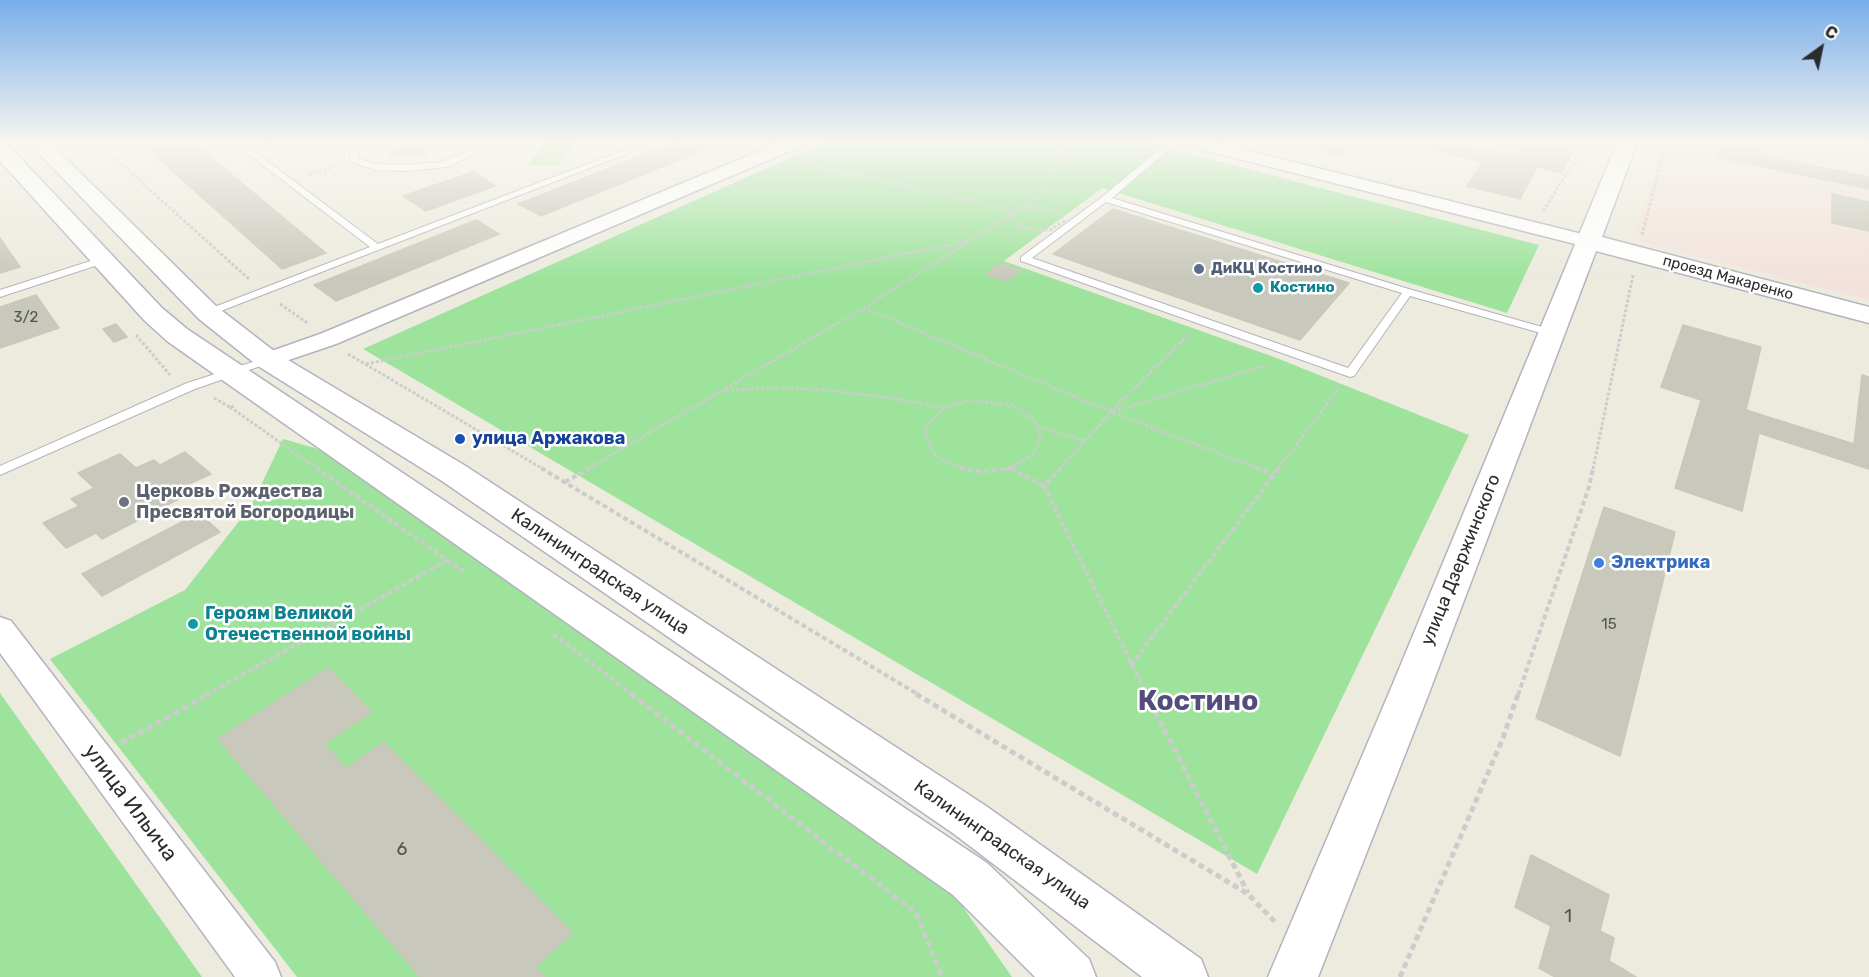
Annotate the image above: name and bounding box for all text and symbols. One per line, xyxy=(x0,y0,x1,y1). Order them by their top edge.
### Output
north arrow xyxy=(1791,18,1851,78)
text: С xyxy=(1821,21,1841,44)
street label: проезд Макаренко xyxy=(1661,252,1795,304)
place label: ДиКЦ Костино xyxy=(1211,260,1322,278)
marker: ДиКЦ Костино xyxy=(1192,262,1206,276)
place label: Костино xyxy=(1270,279,1335,297)
marker: Костино xyxy=(1251,281,1265,295)
house number: 3/2 xyxy=(14,309,38,327)
place label: улица Аржакова xyxy=(472,428,625,450)
marker: улица Аржакова xyxy=(453,432,467,446)
street label: улица Дзержинского xyxy=(1417,471,1505,649)
place label: Церковь Рождества Пресвятой Богородицы xyxy=(136,481,354,524)
marker: Церковь Рождества Пресвятой Богородицы xyxy=(117,495,131,509)
street label: Калининградская улица xyxy=(507,504,693,640)
place label: Электрика xyxy=(1611,552,1710,574)
marker: Электрика xyxy=(1592,556,1606,570)
place label: Героям Великой Отечественной войны xyxy=(205,603,411,646)
house number: 15 xyxy=(1601,616,1617,634)
marker: Героям Великой Отечественной войны xyxy=(186,617,200,631)
district label: Костино xyxy=(1138,685,1258,719)
street label: улица Ильича xyxy=(78,740,182,866)
street label: Калининградская улица xyxy=(910,776,1094,914)
house number: 6 xyxy=(397,839,407,861)
house number: 1 xyxy=(1564,906,1572,928)

